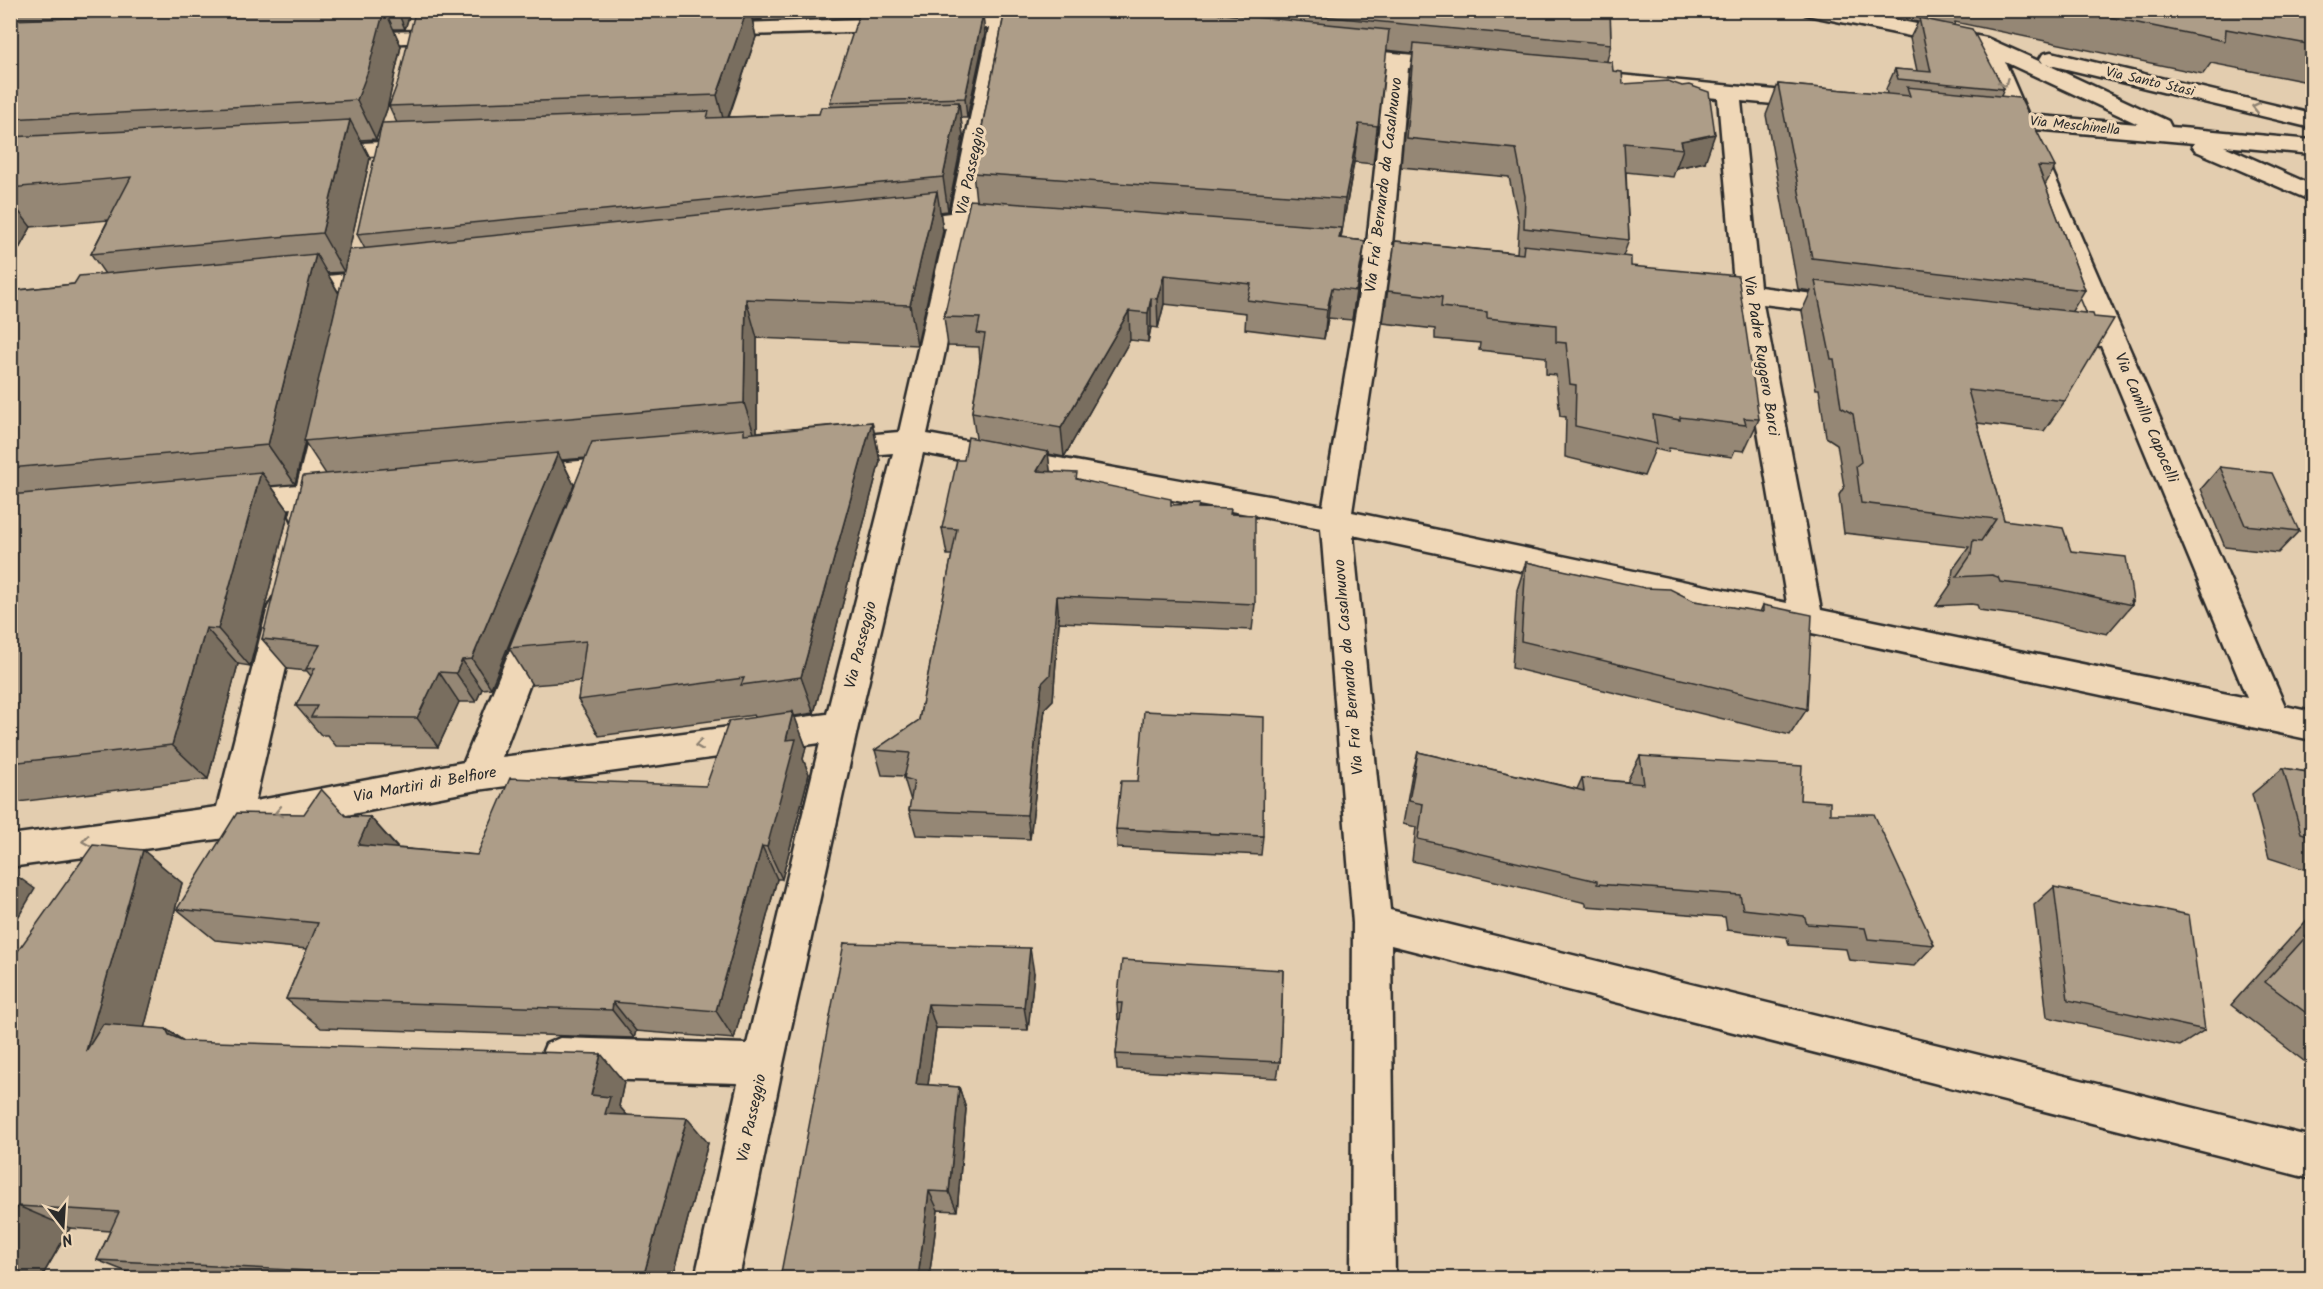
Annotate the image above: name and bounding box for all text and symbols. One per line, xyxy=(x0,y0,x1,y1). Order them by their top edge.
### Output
street label: Via Santo Stasi xyxy=(2103,61,2197,103)
street label: Via Fra' Bernardo da Casalnuovo xyxy=(1358,76,1410,294)
one-way arrow xyxy=(1997,76,2009,87)
one-way arrow xyxy=(2251,102,2261,115)
street label: Via Meschinella xyxy=(2029,110,2121,142)
street label: Via Passeggio xyxy=(949,125,993,217)
street label: Via Padre Ruggero Barci xyxy=(1736,274,1786,439)
street label: Via Camillo Capocelli xyxy=(2107,349,2185,488)
street label: Via Fra' Bernardo da Casalnuovo xyxy=(1327,558,1371,776)
street label: Via Passeggio xyxy=(838,599,884,691)
one-way arrow xyxy=(695,739,704,751)
street label: Via Martiri di Belfiore xyxy=(351,760,499,810)
one-way arrow xyxy=(274,805,284,818)
one-way arrow xyxy=(81,834,91,846)
street label: Via Passeggio xyxy=(730,1072,774,1164)
north arrow xyxy=(33,1196,93,1256)
text: N xyxy=(58,1225,75,1252)

